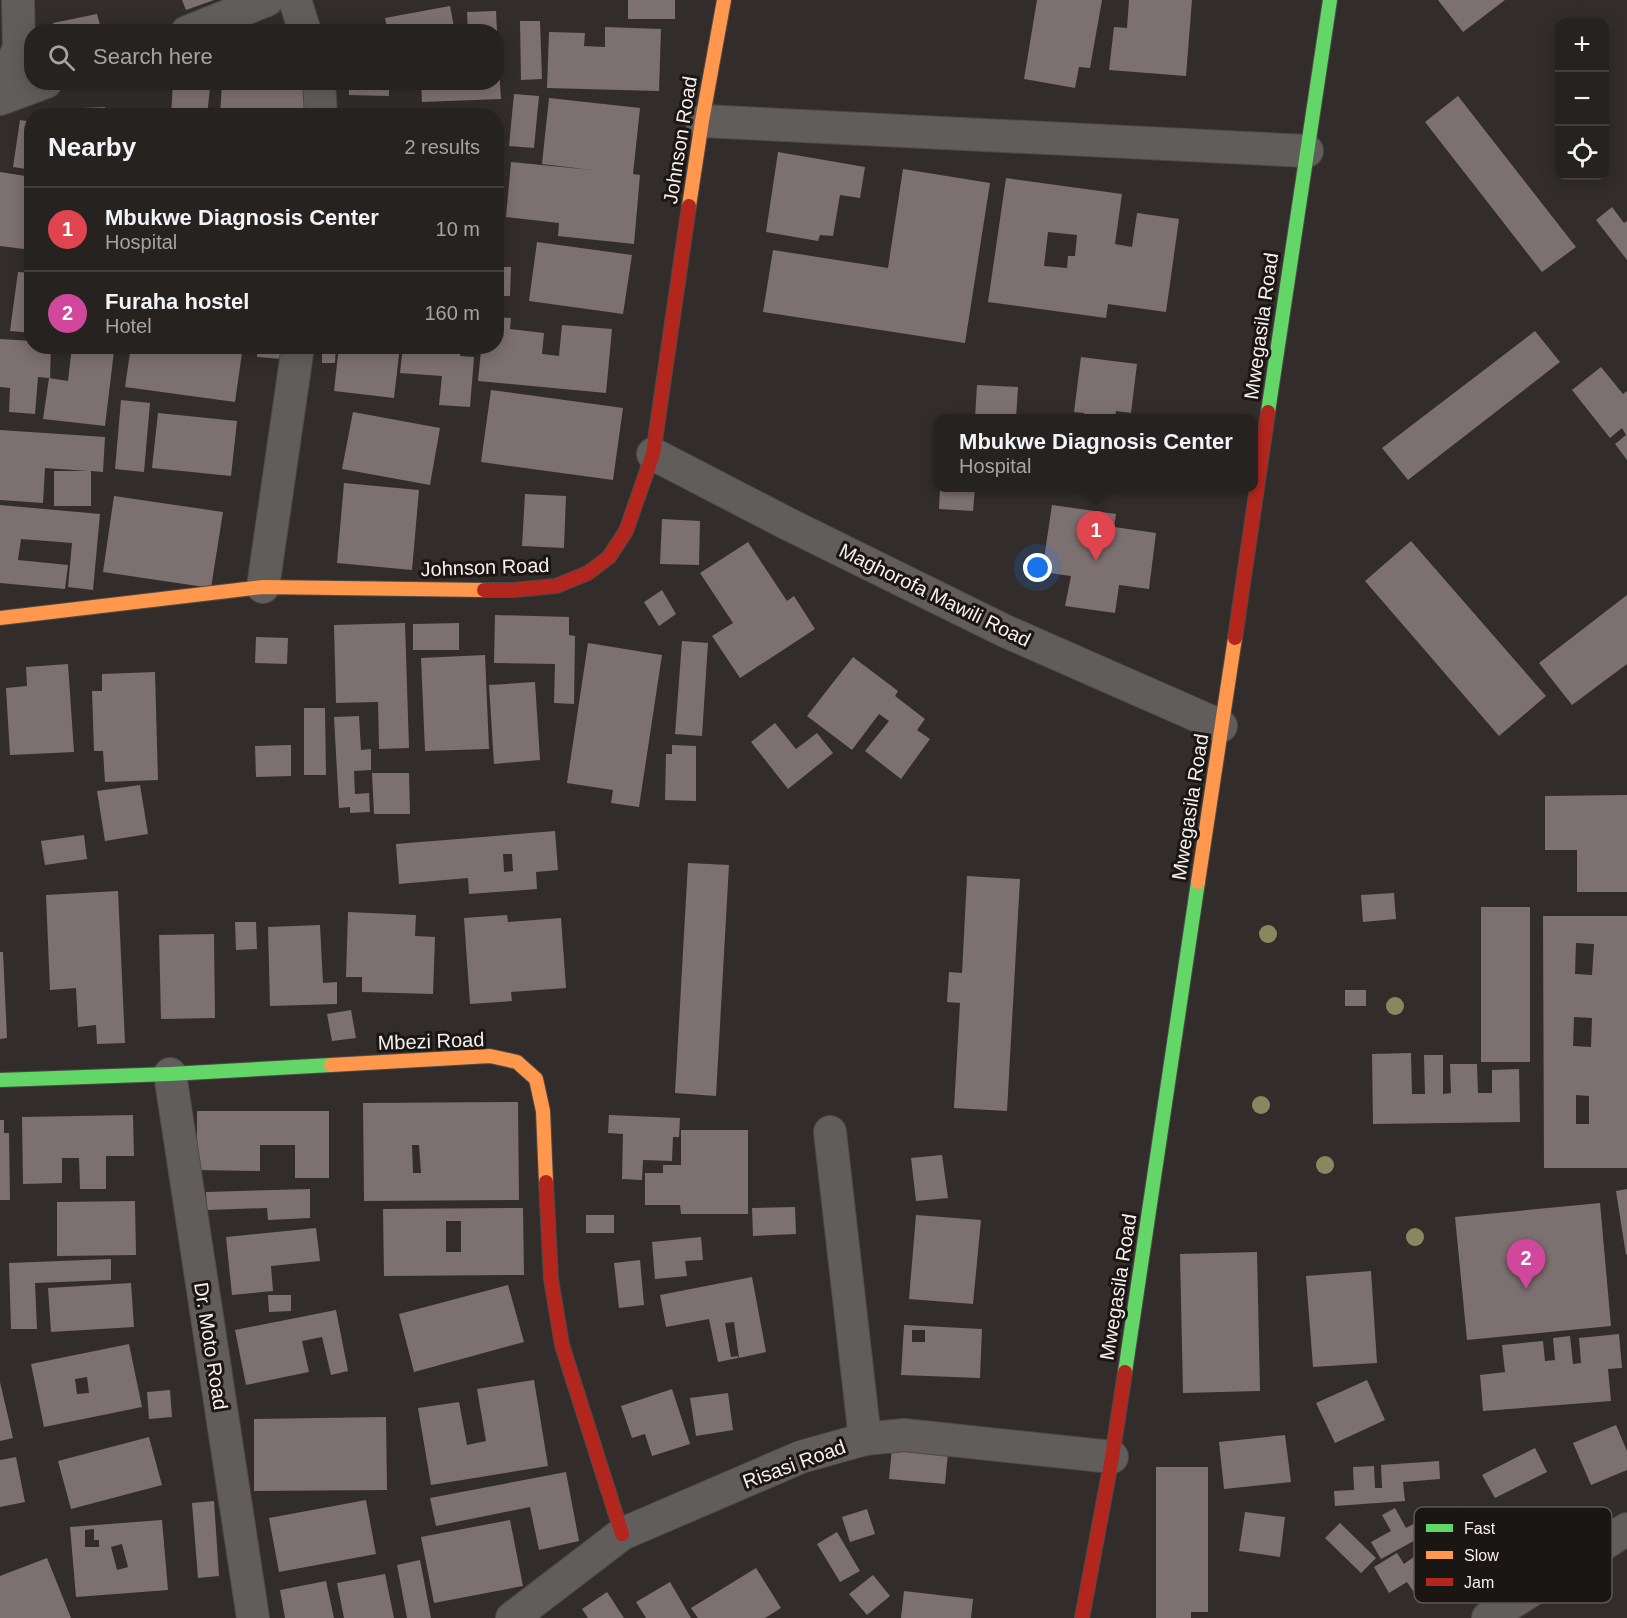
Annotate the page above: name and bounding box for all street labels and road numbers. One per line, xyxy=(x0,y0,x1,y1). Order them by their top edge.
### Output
street label: Johnson Road xyxy=(659,75,701,205)
street label: Mwegasila Road xyxy=(1240,251,1282,401)
street label: Maghorofa Mawili Road xyxy=(836,539,1034,651)
street label: Johnson Road xyxy=(420,554,550,580)
street label: Mwegasila Road xyxy=(1168,732,1212,882)
street label: Mbezi Road xyxy=(377,1028,485,1054)
street label: Mwegasila Road xyxy=(1096,1212,1140,1362)
street label: Dr. Moto Road xyxy=(190,1281,232,1411)
street label: Risasi Road xyxy=(740,1435,848,1493)

